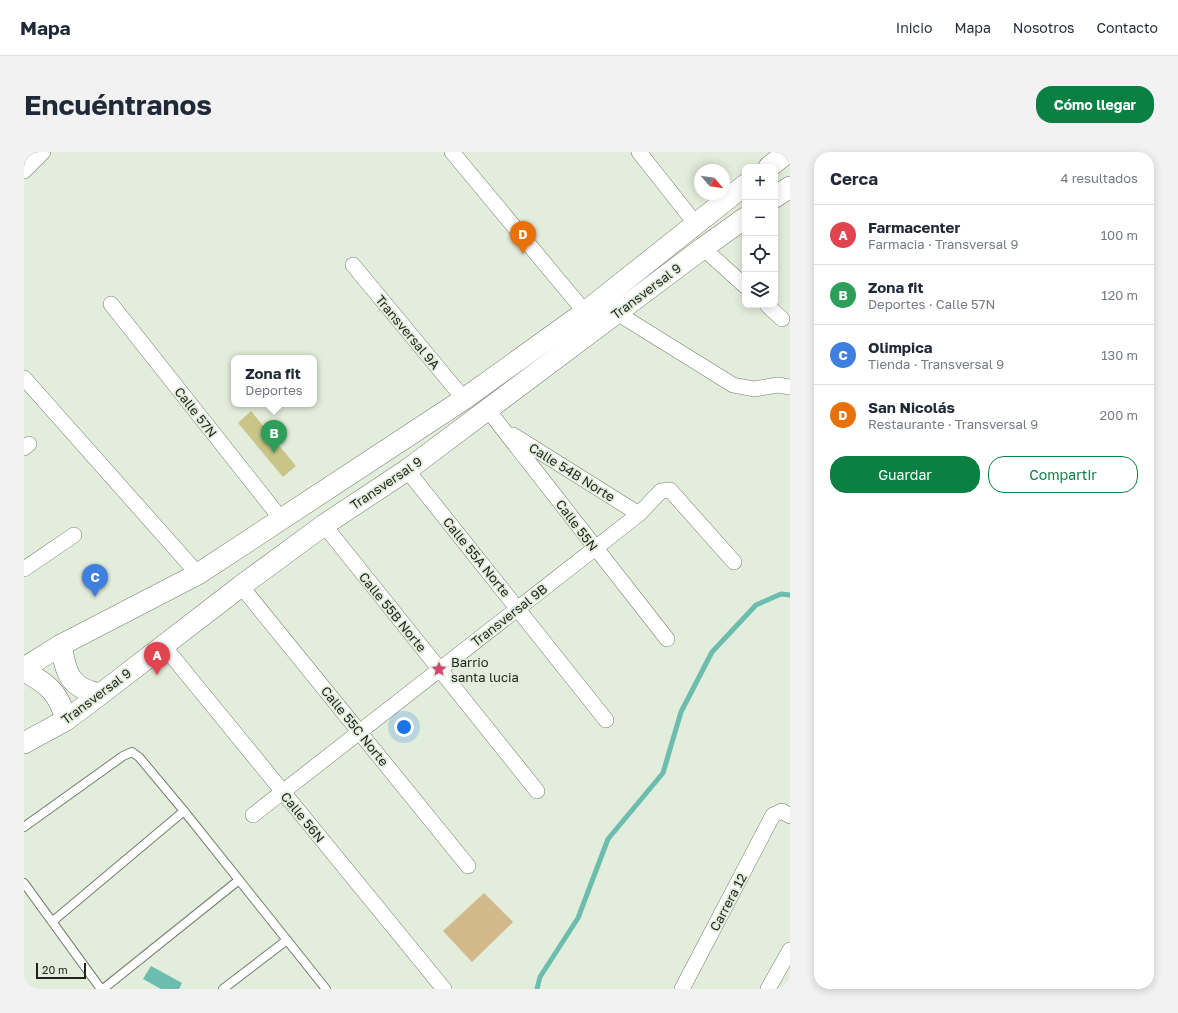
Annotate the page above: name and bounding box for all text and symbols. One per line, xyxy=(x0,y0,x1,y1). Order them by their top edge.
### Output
text: Mapa xyxy=(20,16,71,39)
text: Inicio xyxy=(896,19,932,36)
text: Mapa xyxy=(954,19,991,36)
text: Nosotros xyxy=(1013,19,1074,36)
text: Contacto xyxy=(1096,19,1158,36)
button: Cómo llegar xyxy=(1036,86,1154,123)
text: Encuéntranos xyxy=(24,88,212,121)
north arrow xyxy=(694,164,730,200)
map controls xyxy=(742,164,778,308)
button: + xyxy=(742,164,778,200)
text: Cerca xyxy=(830,168,878,189)
text: 4 resultados xyxy=(1060,170,1138,186)
button: − xyxy=(742,200,778,236)
text: Farmacenter xyxy=(868,218,960,236)
pin: D xyxy=(510,221,536,254)
text: A xyxy=(838,227,848,243)
text: 100 m xyxy=(1101,227,1138,243)
button: locate xyxy=(742,236,778,272)
text: Farmacia · Transversal 9 xyxy=(868,236,1018,252)
street label: Transversal 9 xyxy=(608,259,684,322)
button: layers xyxy=(742,272,778,308)
text: Zona fit xyxy=(868,278,923,296)
text: B xyxy=(838,287,848,303)
text: 120 m xyxy=(1101,287,1138,303)
street label: Transversal 9A xyxy=(372,292,444,373)
text: Deportes · Calle 57N xyxy=(868,296,995,312)
text: Olimpica xyxy=(868,338,932,356)
text: C xyxy=(838,347,848,363)
text: 130 m xyxy=(1101,347,1138,363)
popup xyxy=(231,355,317,407)
text: Tienda · Transversal 9 xyxy=(868,356,1004,372)
text: Zona fit xyxy=(245,364,301,382)
text: Deportes xyxy=(245,382,303,398)
street label: Calle 57N xyxy=(171,384,221,440)
text: San Nicolás xyxy=(868,398,955,416)
text: D xyxy=(838,407,848,423)
text: 200 m xyxy=(1100,407,1138,423)
text: Restaurante · Transversal 9 xyxy=(868,416,1038,432)
pin: B xyxy=(261,420,287,453)
street label: Calle 54B Norte xyxy=(526,439,618,505)
street label: Transversal 9 xyxy=(347,453,425,513)
button: Guardar xyxy=(830,456,980,493)
button: Compartir xyxy=(988,456,1138,493)
street label: Calle 55N xyxy=(553,496,601,554)
street label: Calle 55A Norte xyxy=(440,514,514,600)
pin: C xyxy=(82,564,108,597)
street label: Calle 55B Norte xyxy=(356,569,430,655)
street label: Transversal 9B xyxy=(468,580,550,650)
pin: A xyxy=(144,642,170,675)
place label: Barrio santa lucia xyxy=(451,654,519,685)
place icon: Barrio santa lucia xyxy=(430,660,448,678)
street label: Transversal 9 xyxy=(58,664,134,727)
street label: Calle 55C Norte xyxy=(318,683,392,769)
your location xyxy=(394,717,414,737)
street label: Calle 56N xyxy=(278,788,328,846)
street label: Carrera 12 xyxy=(706,870,750,934)
scale bar xyxy=(36,961,86,980)
text: 20 m xyxy=(42,963,68,976)

